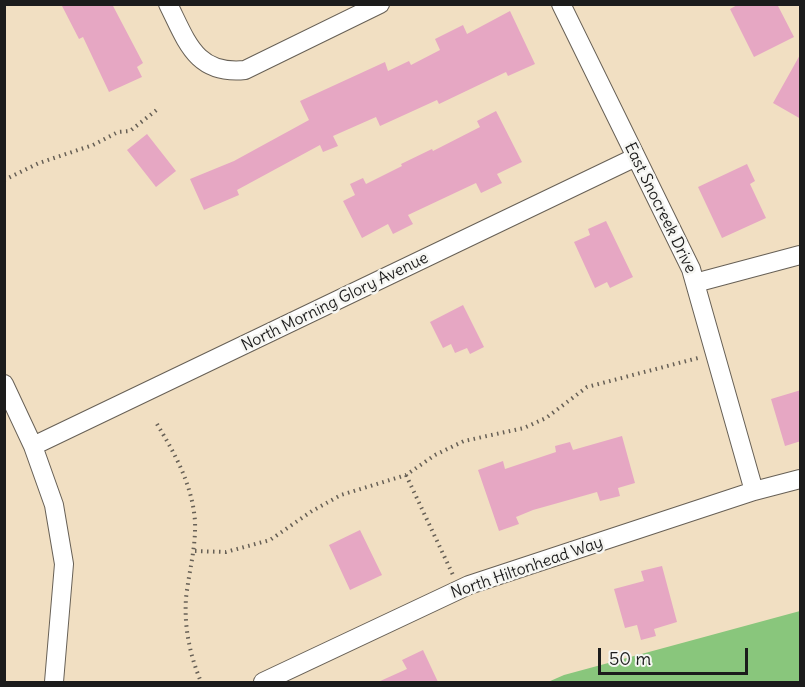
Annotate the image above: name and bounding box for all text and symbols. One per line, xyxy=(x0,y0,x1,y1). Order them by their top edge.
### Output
street label: East Snocreek Drive xyxy=(620,139,700,277)
street label: North Morning Glory Avenue xyxy=(239,248,431,356)
street label: North Hiltonhead Way xyxy=(448,533,606,603)
scale bar xyxy=(601,636,751,674)
text: 50 m xyxy=(609,647,651,670)

